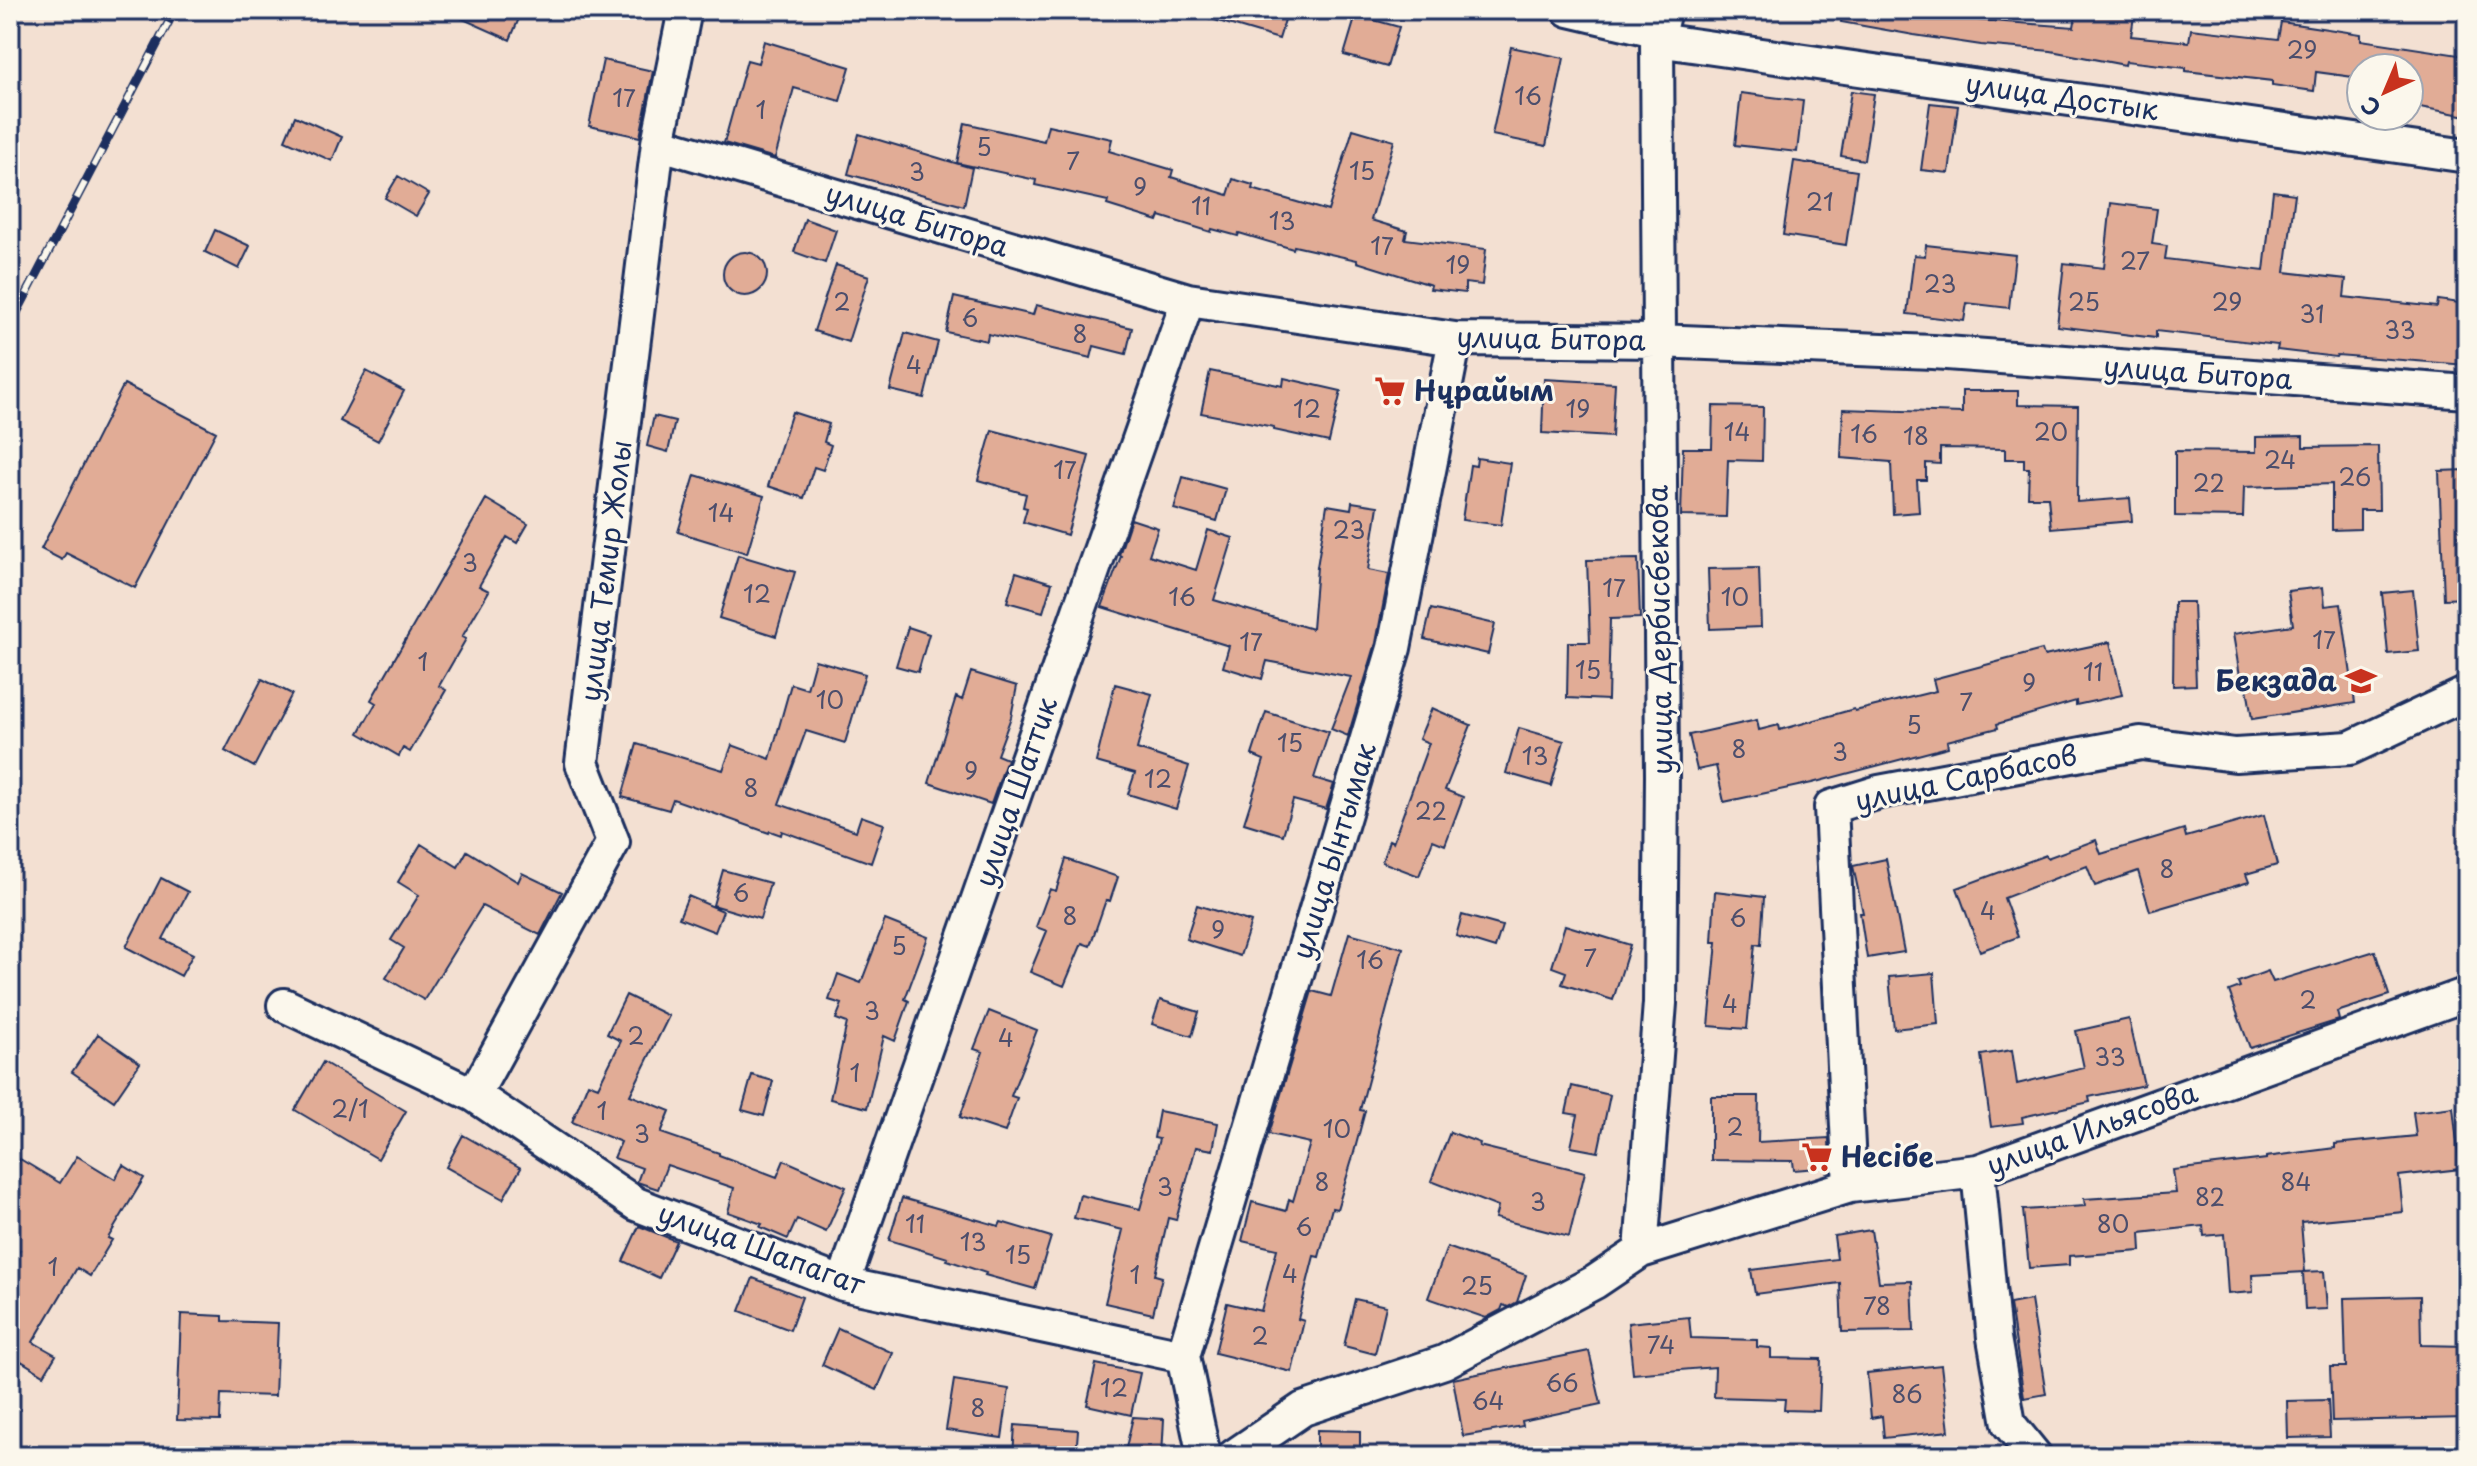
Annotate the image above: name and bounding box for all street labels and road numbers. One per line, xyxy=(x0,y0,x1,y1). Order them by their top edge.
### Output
street label: улица Достык xyxy=(1963,61,2162,130)
street label: улица Битора xyxy=(821,170,1015,267)
street label: улица Битора xyxy=(1456,314,1647,361)
street label: улица Битора xyxy=(2102,343,2295,400)
street label: улица Темир Жолы xyxy=(567,438,642,704)
street label: улица Дербисбекова xyxy=(1634,484,1683,775)
street label: улица Шаттик xyxy=(962,691,1067,892)
street label: улица Сарбасов xyxy=(1851,732,2081,821)
street label: улица Ынтымак xyxy=(1279,737,1386,964)
street label: улица Ильясова xyxy=(1980,1069,2204,1186)
street label: улица Шапагат xyxy=(652,1190,872,1305)

